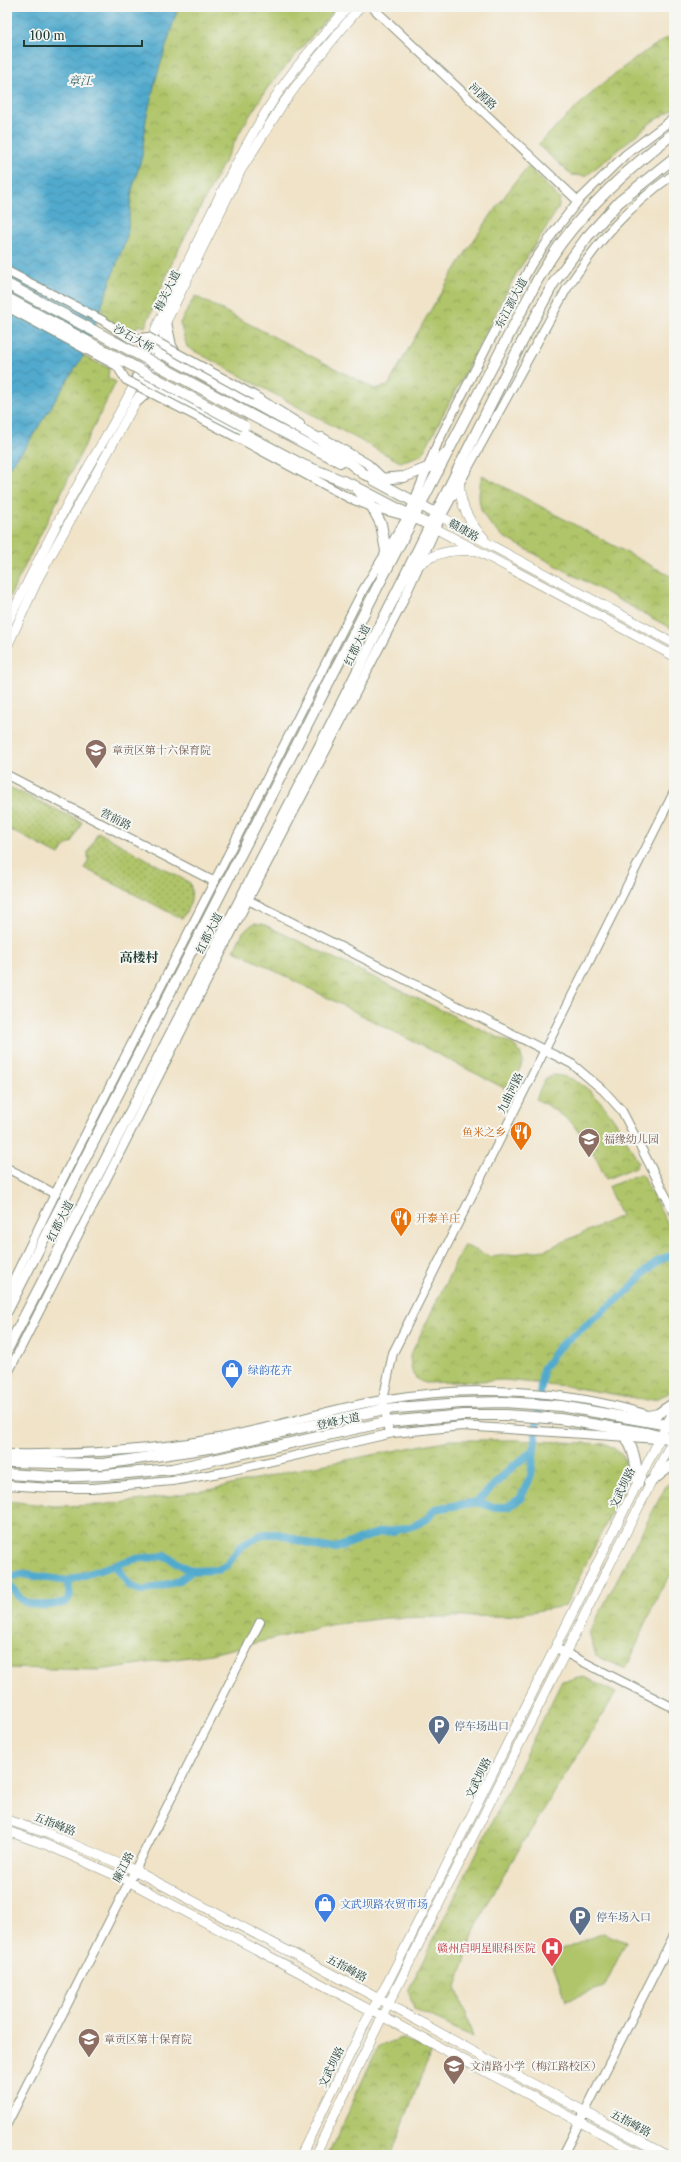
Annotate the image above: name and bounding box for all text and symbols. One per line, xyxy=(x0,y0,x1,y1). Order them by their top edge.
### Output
scale bar xyxy=(24,22,142,48)
text: 100 m xyxy=(30,28,65,43)
water label: 章江 xyxy=(68,73,94,88)
street label: 河源路 xyxy=(466,80,500,112)
street label: 梅关大道 xyxy=(151,268,183,314)
street label: 东江源大道 xyxy=(492,275,530,331)
street label: 沙石大桥 xyxy=(111,321,157,355)
street label: 赣康路 xyxy=(446,516,482,544)
street label: 红都大道 xyxy=(341,622,373,668)
school or university icon: 章贡区第十六保育院 xyxy=(83,737,109,770)
place label: 章贡区第十六保育院 xyxy=(112,743,211,757)
street label: 营前路 xyxy=(98,805,134,833)
street label: 红都大道 xyxy=(193,910,225,956)
district label: 高楼村 xyxy=(119,949,159,965)
street label: 九曲河路 xyxy=(494,1070,526,1116)
restaurant icon: 鱼米之乡 xyxy=(508,1119,534,1152)
place label: 鱼米之乡 xyxy=(462,1125,506,1139)
school or university icon: 福缘幼儿园 xyxy=(576,1126,602,1159)
place label: 福缘幼儿园 xyxy=(604,1132,659,1146)
street label: 红都大道 xyxy=(44,1198,76,1244)
restaurant icon: 开泰羊庄 xyxy=(388,1205,414,1238)
place label: 开泰羊庄 xyxy=(416,1211,460,1225)
shop icon: 绿韵花卉 xyxy=(219,1357,245,1390)
place label: 绿韵花卉 xyxy=(248,1363,292,1377)
street label: 登峰大道 xyxy=(315,1410,361,1432)
street label: 文武坝路 xyxy=(606,1465,638,1511)
parking icon: 停车场出口 xyxy=(426,1713,452,1746)
place label: 停车场出口 xyxy=(454,1719,509,1733)
street label: 文武坝路 xyxy=(462,1755,494,1801)
street label: 五指峰路 xyxy=(32,1810,78,1838)
street label: 廉江路 xyxy=(109,1849,137,1885)
shop icon: 文武坝路农贸市场 xyxy=(312,1891,338,1924)
place label: 文武坝路农贸市场 xyxy=(340,1897,428,1911)
parking icon: 停车场入口 xyxy=(567,1904,593,1937)
place label: 停车场入口 xyxy=(596,1910,651,1924)
hospital icon: 赣州启明星眼科医院 xyxy=(539,1935,565,1968)
place label: 赣州启明星眼科医院 xyxy=(437,1941,536,1955)
street label: 五指峰路 xyxy=(324,1951,370,1985)
school or university icon: 章贡区第十保育院 xyxy=(76,2026,102,2059)
place label: 章贡区第十保育院 xyxy=(104,2032,192,2046)
street label: 文武坝路 xyxy=(315,2044,347,2090)
school or university icon: 文清路小学（梅江路校区） xyxy=(441,2053,467,2086)
place label: 文清路小学（梅江路校区） xyxy=(470,2059,602,2073)
street label: 五指峰路 xyxy=(608,2106,654,2140)

